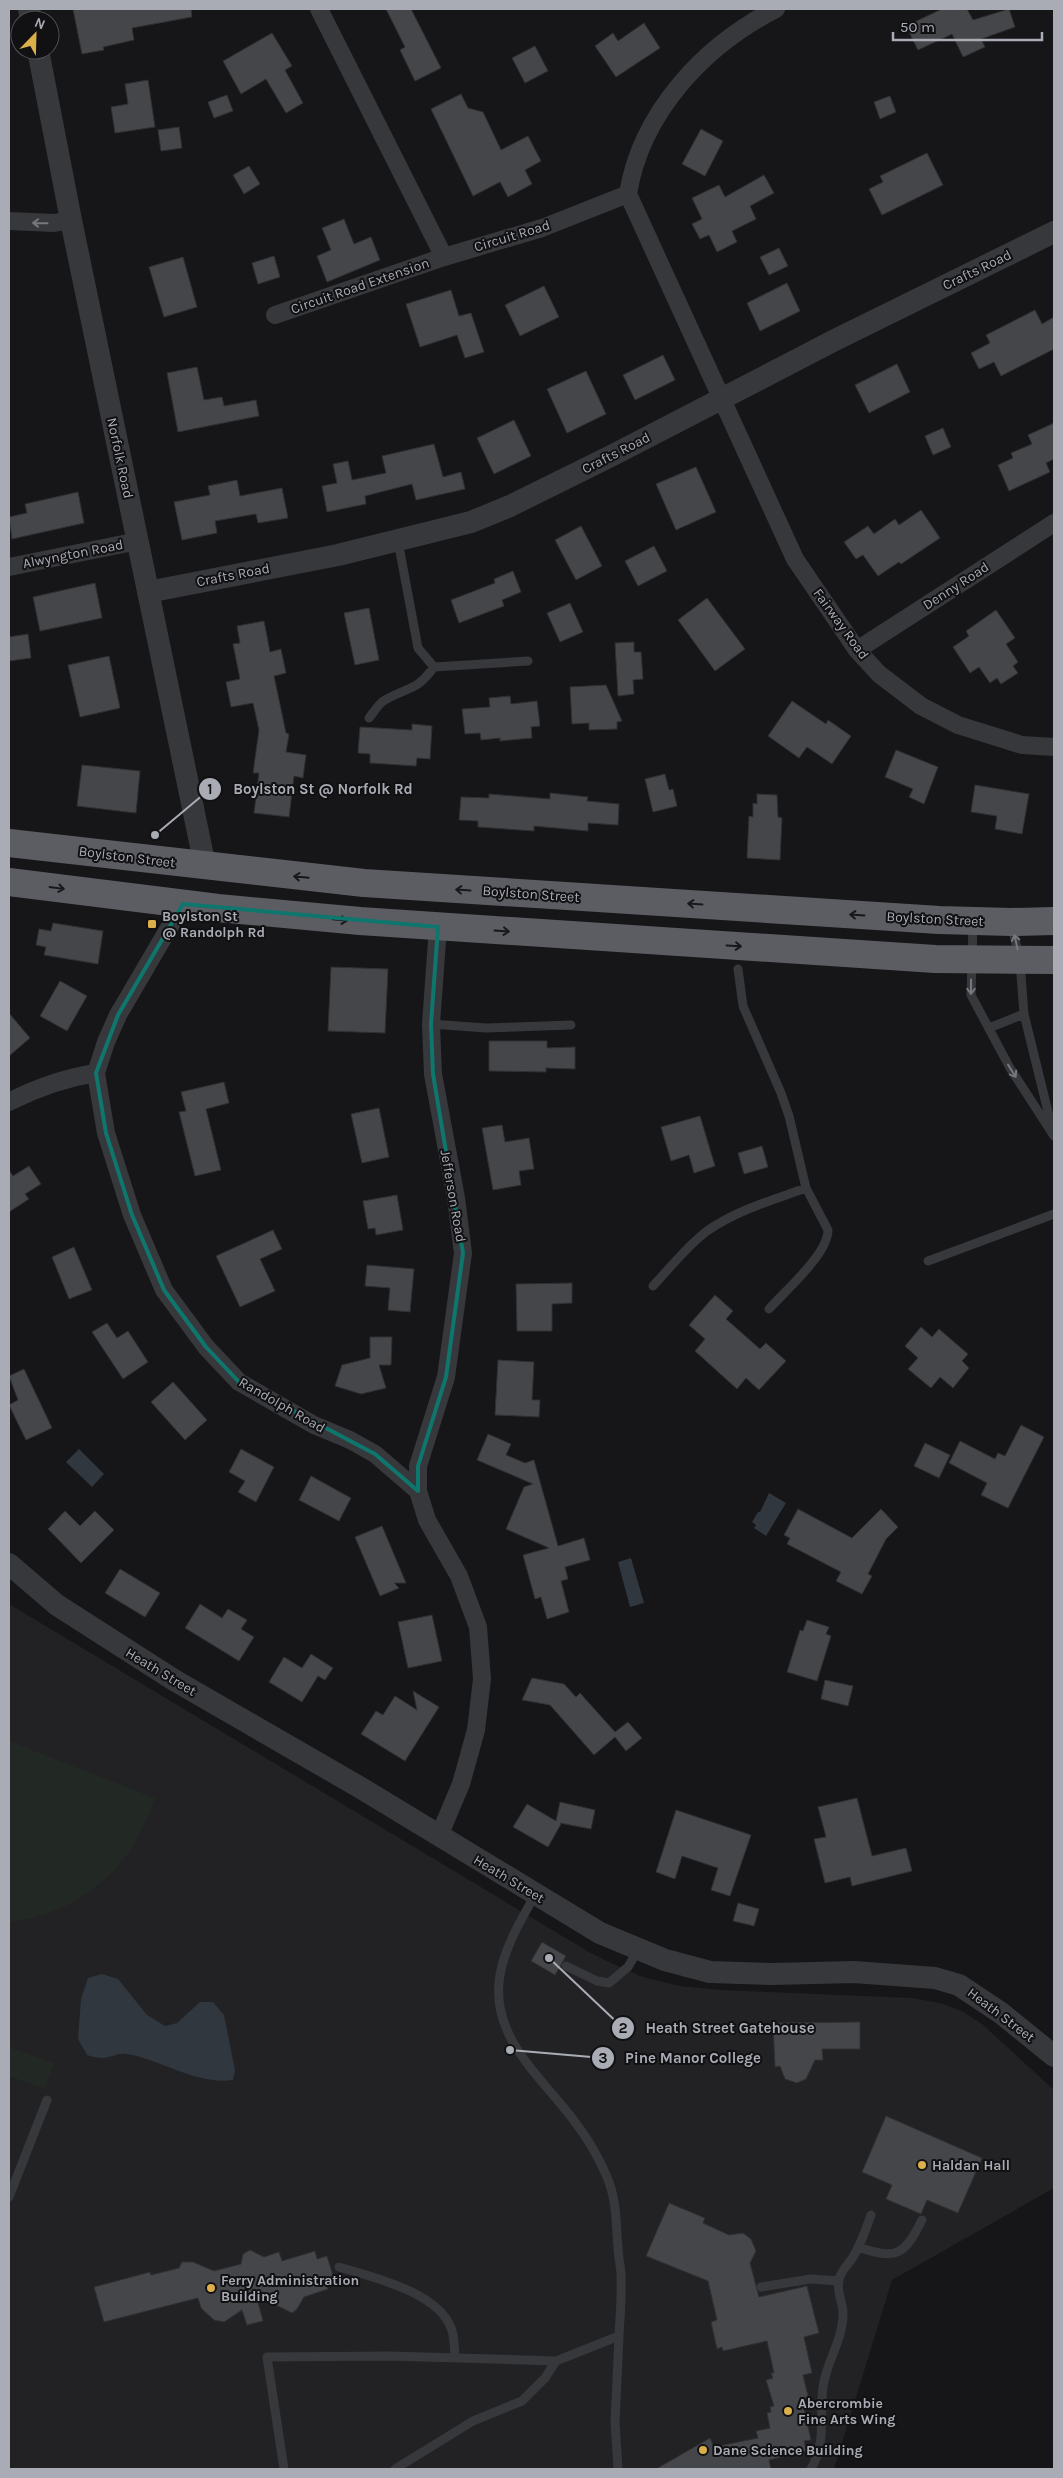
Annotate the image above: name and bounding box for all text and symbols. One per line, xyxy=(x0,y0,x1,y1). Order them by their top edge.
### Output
north arrow xyxy=(10,10,60,60)
scale bar xyxy=(893,10,1042,42)
text: N xyxy=(32,14,48,33)
text: 50 m xyxy=(900,18,935,36)
street label: Circuit Road xyxy=(472,216,552,256)
one-way arrow xyxy=(32,218,48,228)
street label: Crafts Road xyxy=(940,246,1014,294)
street label: Circuit Road Extension xyxy=(288,254,432,318)
street label: Norfolk Road xyxy=(103,416,137,500)
street label: Crafts Road xyxy=(579,429,653,477)
street label: Alwyngton Road xyxy=(21,536,125,572)
street label: Denny Road xyxy=(920,558,992,614)
street label: Crafts Road xyxy=(195,560,271,590)
street label: Fairway Road xyxy=(809,585,873,663)
callout: Boylston St @ Norfolk Rd xyxy=(198,774,422,804)
text: 1 xyxy=(207,780,213,798)
text: Boylston St @ Norfolk Rd xyxy=(233,780,413,798)
street label: Boylston Street xyxy=(78,843,176,871)
one-way arrow xyxy=(294,872,310,882)
street label: Boylston Street xyxy=(482,882,580,906)
one-way arrow xyxy=(49,884,65,894)
one-way arrow xyxy=(456,885,472,894)
one-way arrow xyxy=(688,900,704,909)
place label: Boylston St @ Randolph Rd xyxy=(162,908,265,941)
street label: Boylston Street xyxy=(886,908,984,930)
one-way arrow xyxy=(850,910,866,919)
one-way arrow xyxy=(332,915,348,924)
marker: Boylston St @ Randolph Rd xyxy=(146,918,158,930)
one-way arrow xyxy=(494,927,510,936)
one-way arrow xyxy=(1011,934,1020,950)
one-way arrow xyxy=(726,942,742,951)
one-way arrow xyxy=(966,979,976,995)
one-way arrow xyxy=(1008,1063,1018,1077)
street label: Jefferson Road xyxy=(436,1148,470,1244)
street label: Randolph Road xyxy=(236,1373,328,1437)
street label: Heath Street xyxy=(122,1644,200,1700)
street label: Heath Street xyxy=(470,1851,548,1907)
street label: Heath Street xyxy=(964,1984,1038,2046)
callout: Heath Street Gatehouse xyxy=(611,2013,825,2043)
text: 2 xyxy=(618,2019,628,2037)
text: Heath Street Gatehouse xyxy=(645,2019,815,2037)
callout: Pine Manor College xyxy=(591,2043,771,2073)
text: 3 xyxy=(598,2049,608,2067)
text: Pine Manor College xyxy=(625,2049,761,2067)
place label: Haldan Hall xyxy=(932,2157,1010,2174)
marker: Haldan Hall xyxy=(916,2159,928,2171)
place label: Ferry Administration Building xyxy=(221,2272,359,2305)
marker: Ferry Administration Building xyxy=(205,2282,217,2294)
place label: Abercrombie Fine Arts Wing xyxy=(798,2395,895,2428)
marker: Abercrombie Fine Arts Wing xyxy=(782,2405,794,2417)
place label: Dane Science Building xyxy=(713,2442,863,2459)
marker: Dane Science Building xyxy=(697,2444,709,2456)

